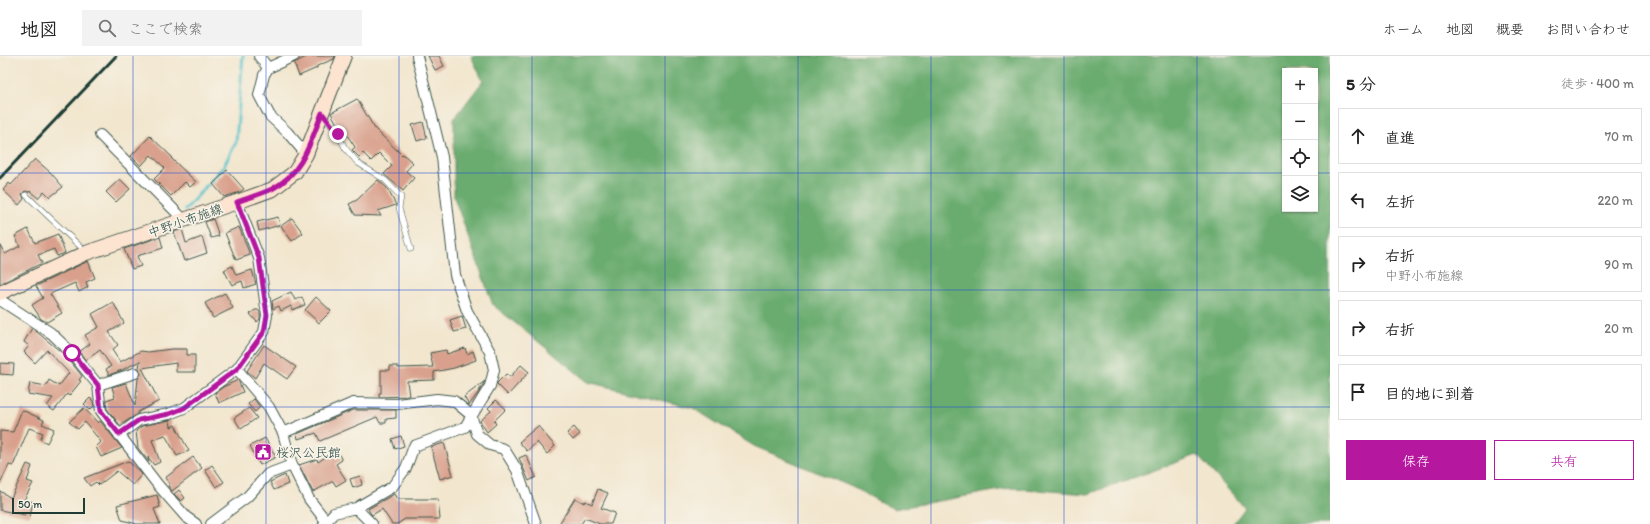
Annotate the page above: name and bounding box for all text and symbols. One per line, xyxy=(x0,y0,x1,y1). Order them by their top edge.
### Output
search box xyxy=(82,10,362,46)
icon: search xyxy=(96,17,118,39)
text: 地図 xyxy=(20,18,58,41)
text: ここで検索 xyxy=(128,20,203,38)
text: ホーム xyxy=(1383,21,1424,38)
text: 地図 xyxy=(1446,21,1474,38)
text: 概要 xyxy=(1496,21,1524,38)
text: お問い合わせ xyxy=(1546,21,1630,38)
map controls xyxy=(1282,68,1318,212)
button: + xyxy=(1282,68,1318,104)
text: 5 分 xyxy=(1346,74,1376,94)
text: 徒歩 · 400 m xyxy=(1561,76,1634,91)
button: − xyxy=(1282,104,1318,140)
route end xyxy=(329,125,347,143)
icon: ahead xyxy=(1347,125,1369,147)
text: 直進 xyxy=(1385,129,1415,147)
text: 70 m xyxy=(1605,129,1633,144)
button: locate xyxy=(1282,140,1318,176)
button: layers xyxy=(1282,176,1318,212)
icon: left xyxy=(1347,189,1369,211)
text: 左折 xyxy=(1385,193,1415,211)
text: 220 m xyxy=(1597,193,1633,208)
street label: 中野小布施線 xyxy=(146,200,225,240)
text: 右折 xyxy=(1385,247,1415,265)
icon: right xyxy=(1347,253,1369,275)
text: 90 m xyxy=(1604,257,1633,272)
text: 中野小布施線 xyxy=(1385,268,1463,283)
icon: right xyxy=(1347,317,1369,339)
text: 右折 xyxy=(1385,321,1415,339)
text: 20 m xyxy=(1604,321,1633,336)
route start xyxy=(63,344,81,362)
icon: arrive xyxy=(1347,381,1369,403)
text: 目的地に到着 xyxy=(1385,385,1475,403)
button: 保存 xyxy=(1346,440,1486,480)
button: 共有 xyxy=(1494,440,1634,480)
public building icon: 桜沢公民館 xyxy=(253,442,273,462)
place label: 桜沢公民館 xyxy=(276,445,341,460)
scale bar xyxy=(12,496,85,515)
text: 50 m xyxy=(18,498,42,511)

